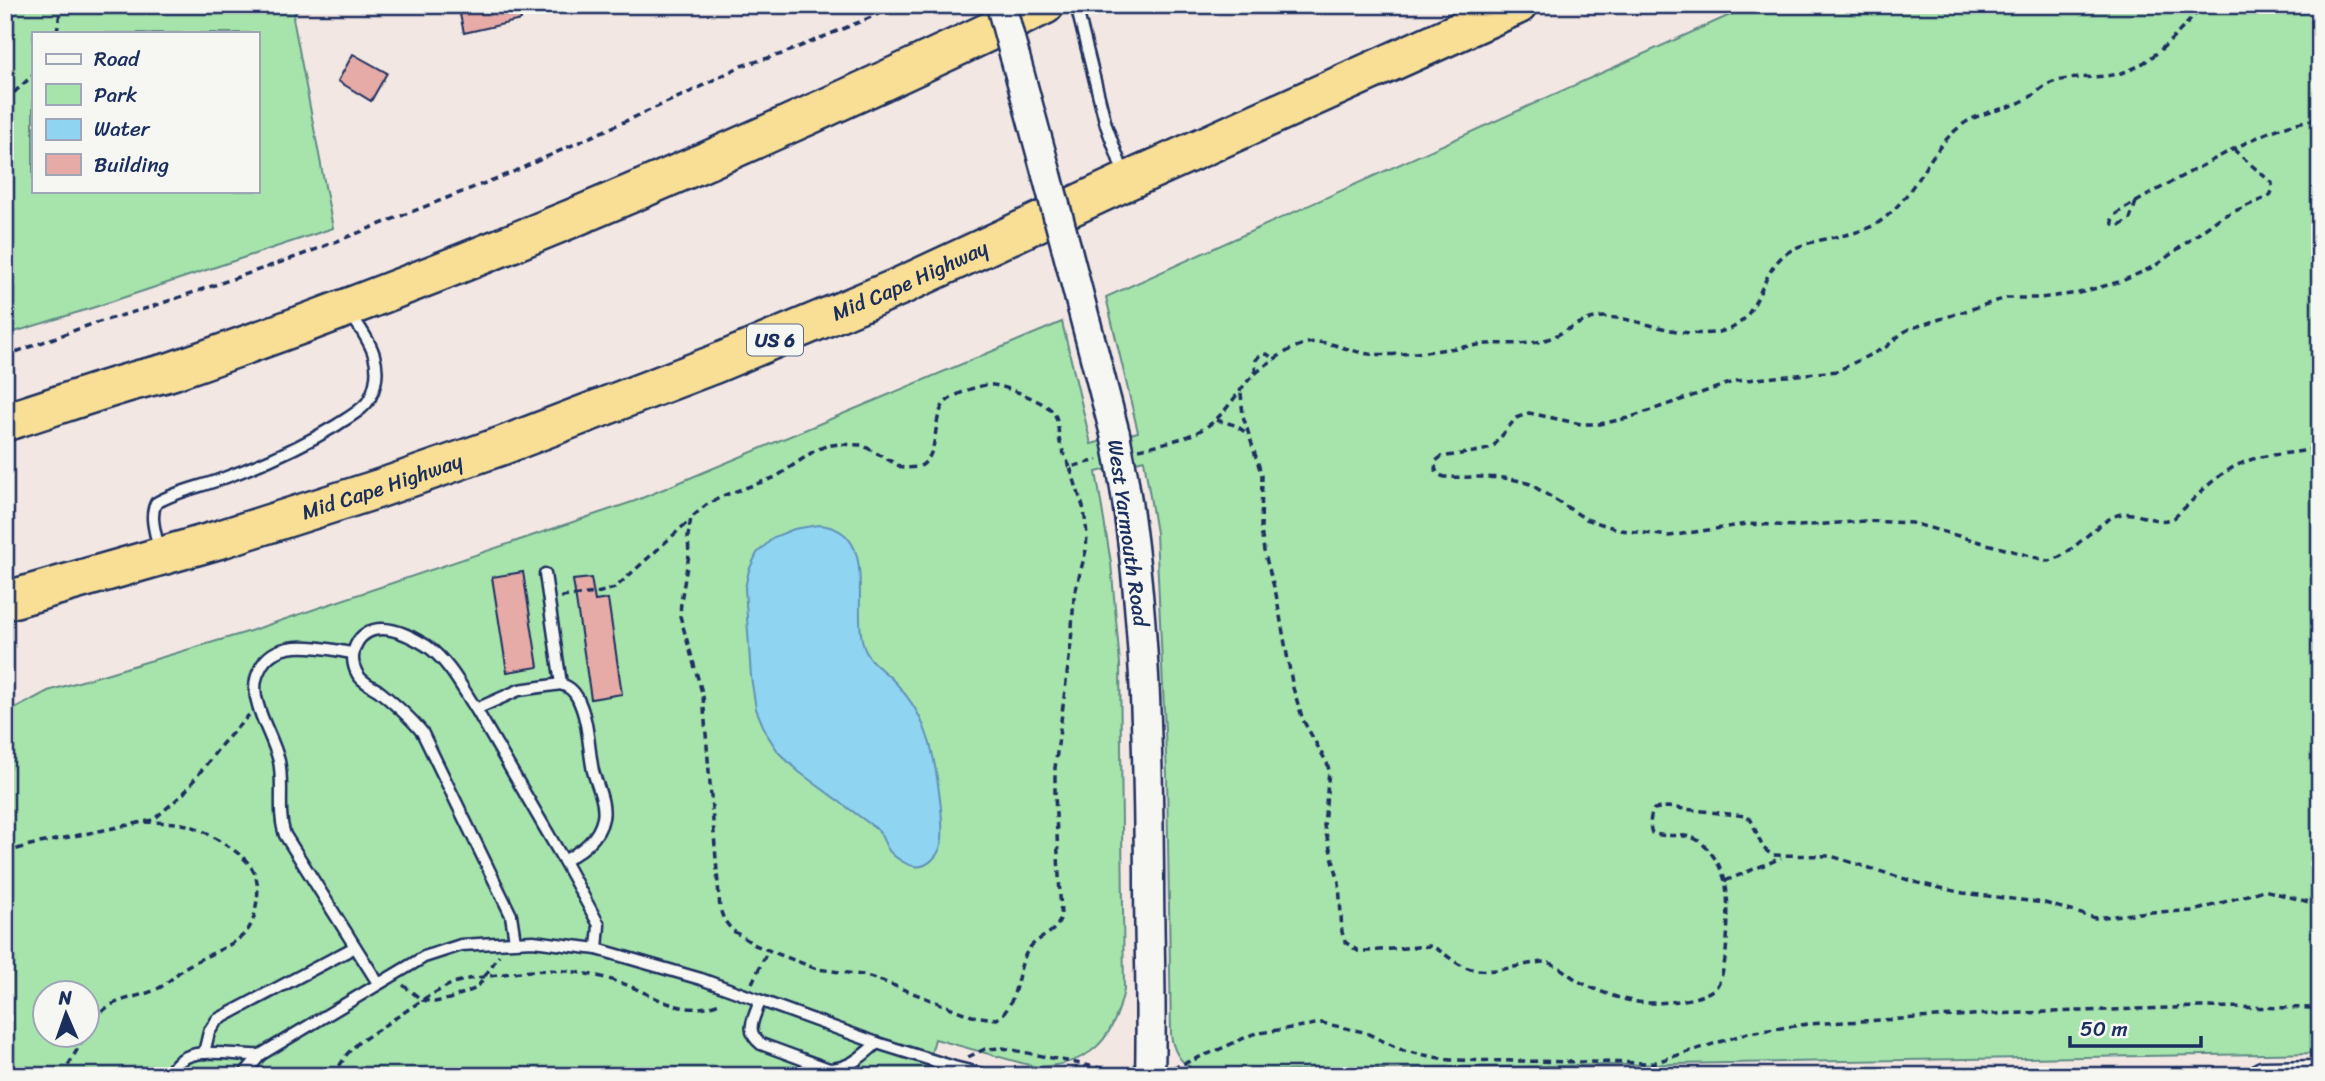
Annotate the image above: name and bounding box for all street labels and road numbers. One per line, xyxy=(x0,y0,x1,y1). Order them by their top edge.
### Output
street label: Mid Cape Highway xyxy=(826,229,995,332)
road number: US 6 xyxy=(747,324,803,356)
street label: West Yarmouth Road xyxy=(1096,437,1160,631)
street label: Mid Cape Highway xyxy=(297,442,468,531)

